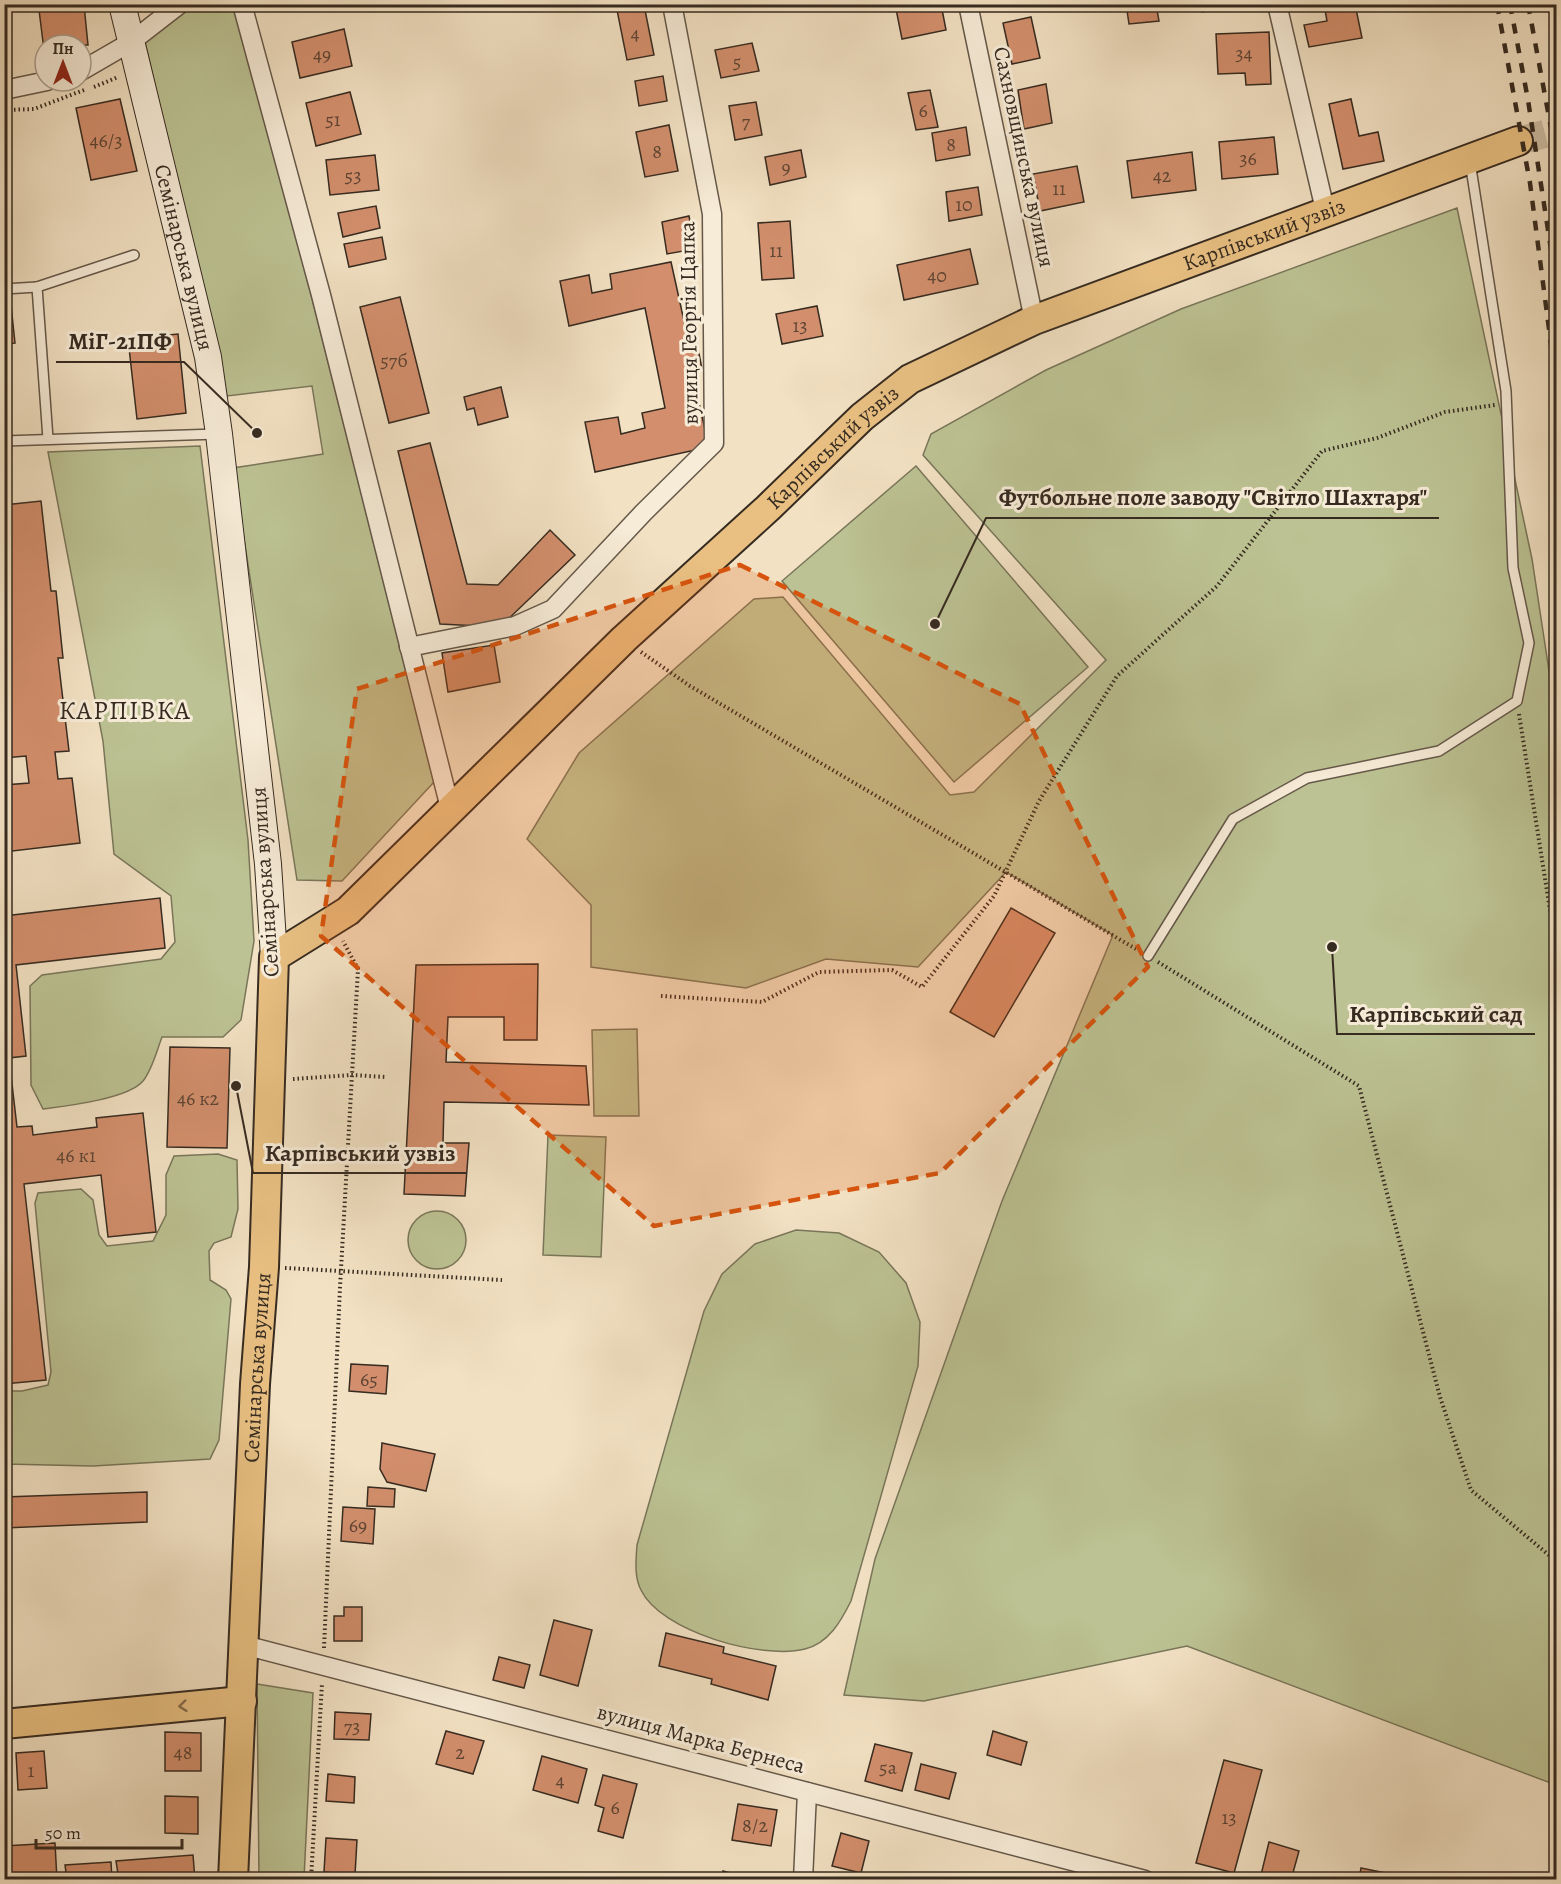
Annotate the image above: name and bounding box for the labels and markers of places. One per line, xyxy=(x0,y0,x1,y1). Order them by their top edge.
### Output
callout: МіГ-21ПФ xyxy=(56,320,184,362)
callout: Футбольне поле заводу "Світло Шахтаря" xyxy=(986,476,1439,518)
callout: Карпівський сад xyxy=(1337,992,1535,1034)
callout: Карпівський узвіз xyxy=(253,1131,467,1173)

